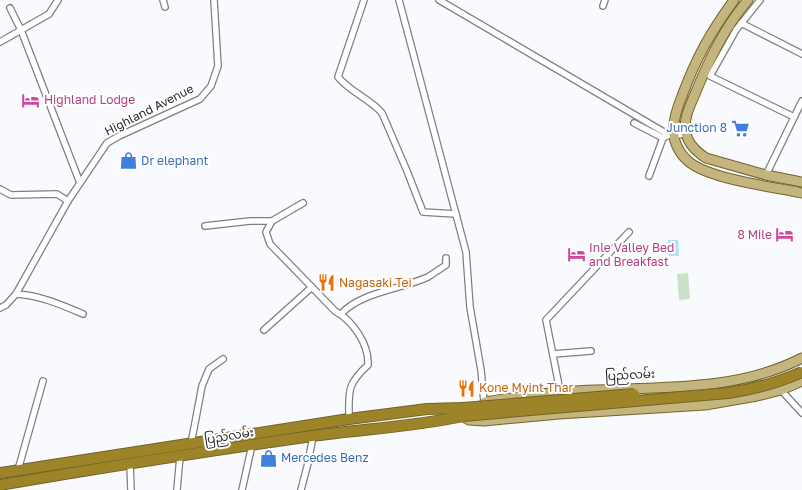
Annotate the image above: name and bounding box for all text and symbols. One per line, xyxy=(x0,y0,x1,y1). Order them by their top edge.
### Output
street label: Highland Avenue xyxy=(102,81,196,138)
hotel icon: Highland Lodge xyxy=(21,90,41,110)
place label: Highland Lodge xyxy=(44,92,135,107)
supermarket icon: Junction 8 xyxy=(730,118,750,138)
place label: Junction 8 xyxy=(666,120,727,135)
shop icon: Dr elephant xyxy=(118,151,138,171)
place label: Dr elephant xyxy=(141,153,209,168)
hotel icon: 8 Mile xyxy=(775,225,795,245)
place label: 8 Mile xyxy=(737,227,772,242)
place label: Inle Valley Bed and Breakfast xyxy=(589,240,674,269)
hotel icon: Inle Valley Bed and Breakfast xyxy=(566,245,586,265)
restaurant icon: Nagasaki Tei xyxy=(316,273,336,293)
place label: Nagasaki Tei xyxy=(339,275,412,290)
street label: ပြည်လမ်း xyxy=(605,365,655,386)
restaurant icon: Kone Myint Thar xyxy=(456,378,476,398)
place label: Kone Myint Thar xyxy=(479,380,573,395)
street label: ပြည်လမ်း xyxy=(203,423,255,450)
shop icon: Mercedes Benz xyxy=(258,448,278,468)
place label: Mercedes Benz xyxy=(281,450,369,465)

